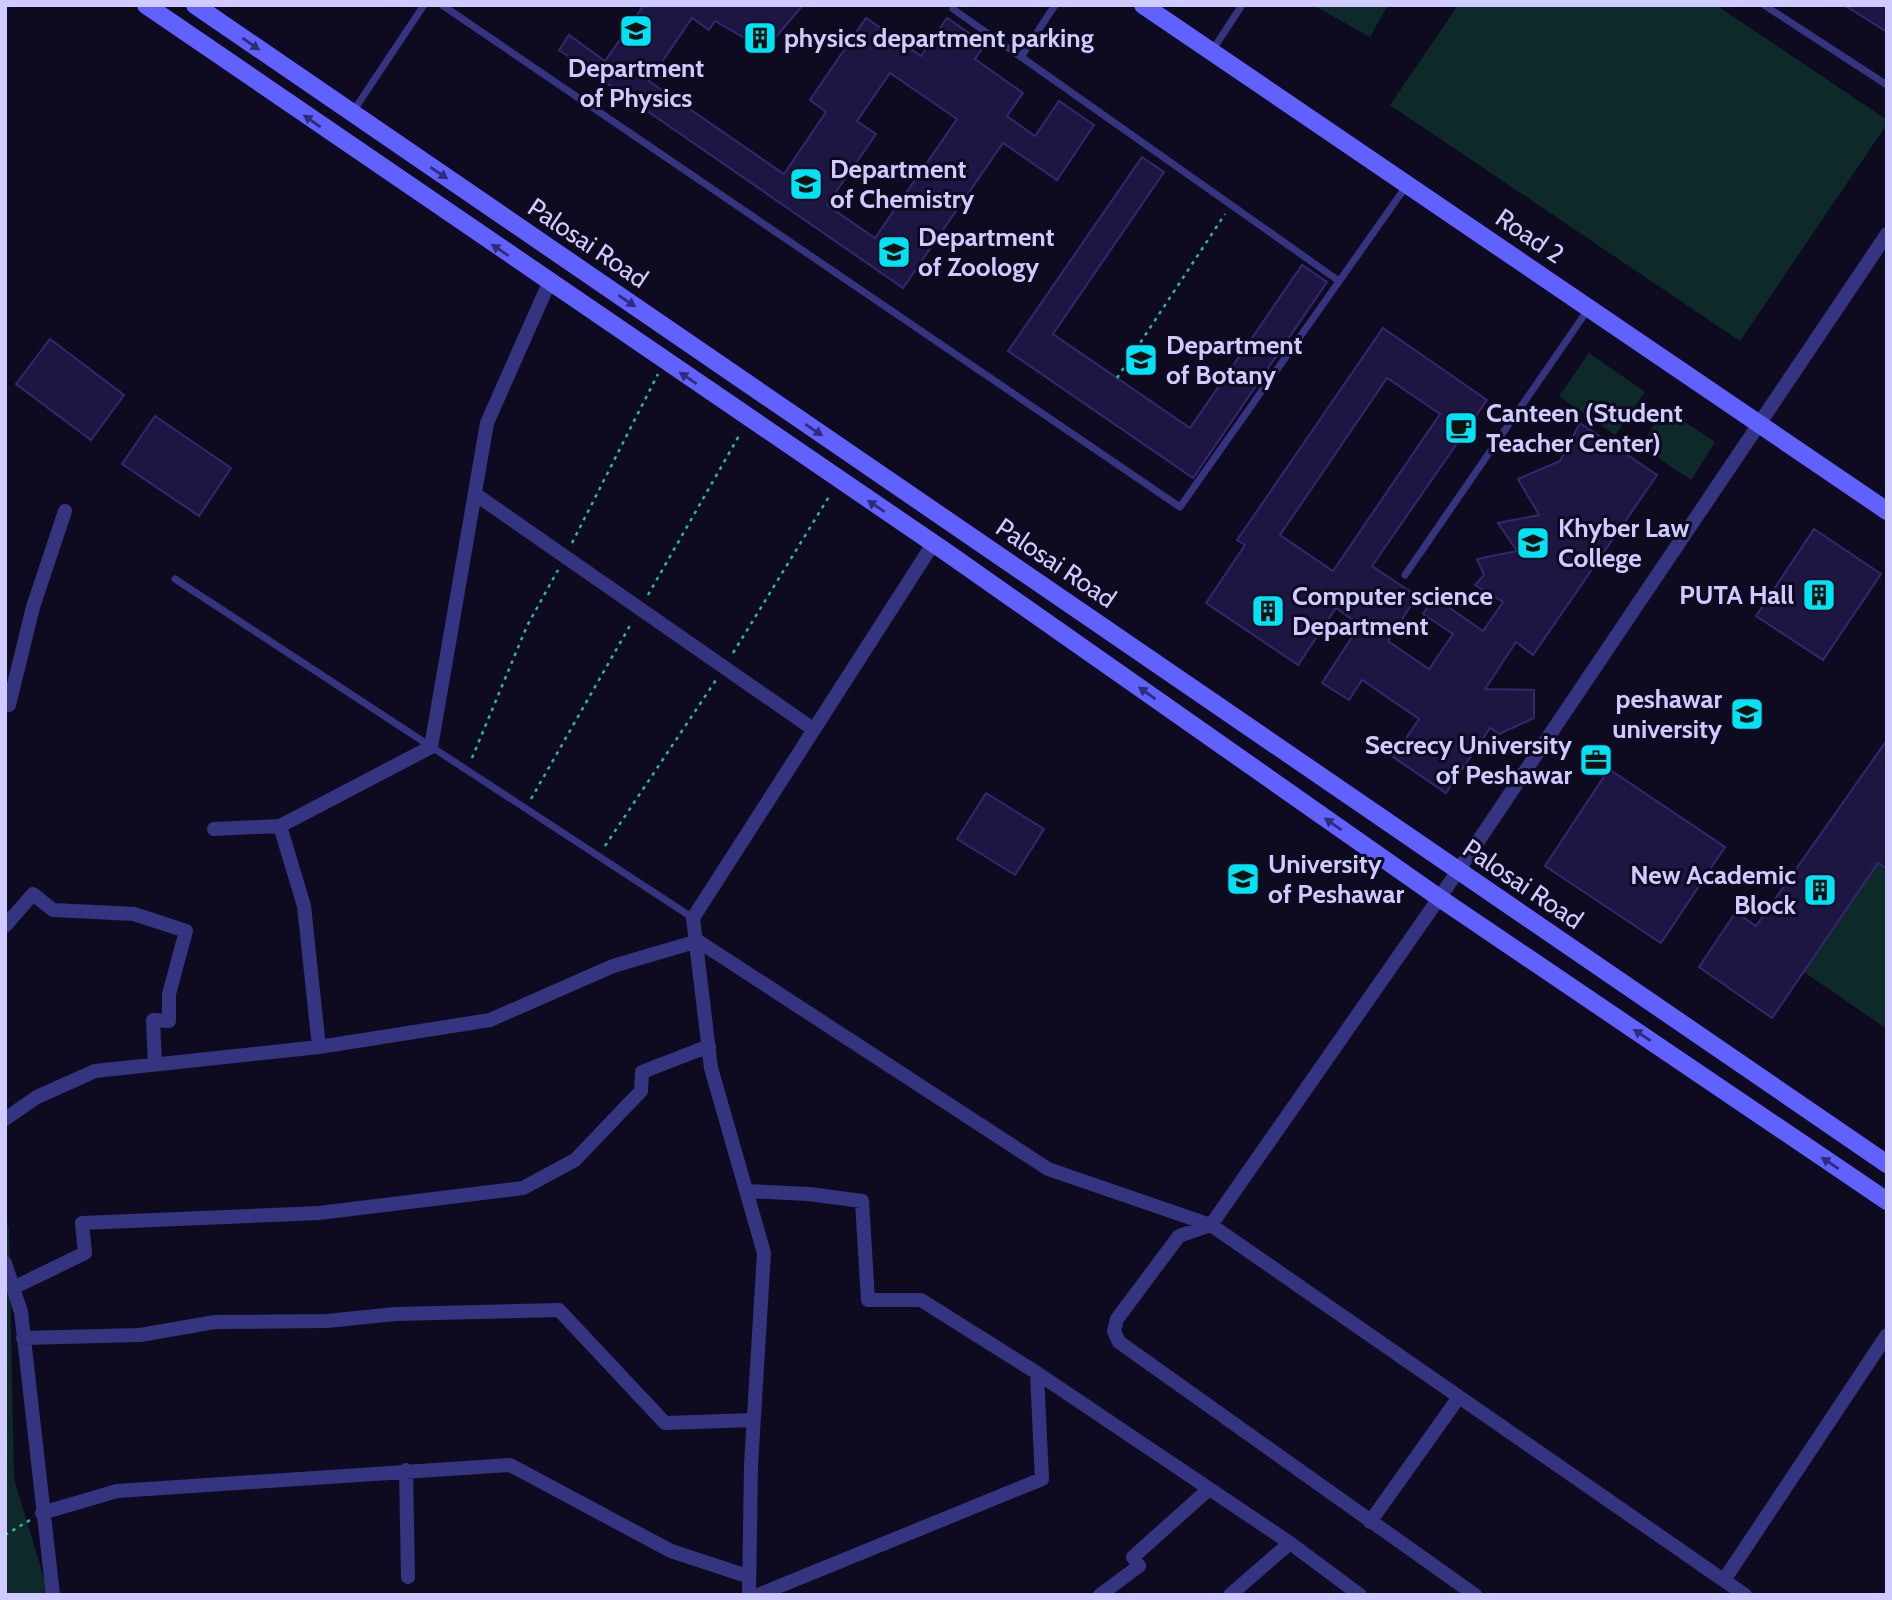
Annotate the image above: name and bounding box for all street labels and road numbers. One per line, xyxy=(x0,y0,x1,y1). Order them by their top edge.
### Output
street label: Palosai Road xyxy=(522,191,654,295)
street label: Road 2 xyxy=(1490,202,1570,270)
street label: Palosai Road xyxy=(990,511,1122,615)
street label: Palosai Road xyxy=(1457,832,1589,936)

